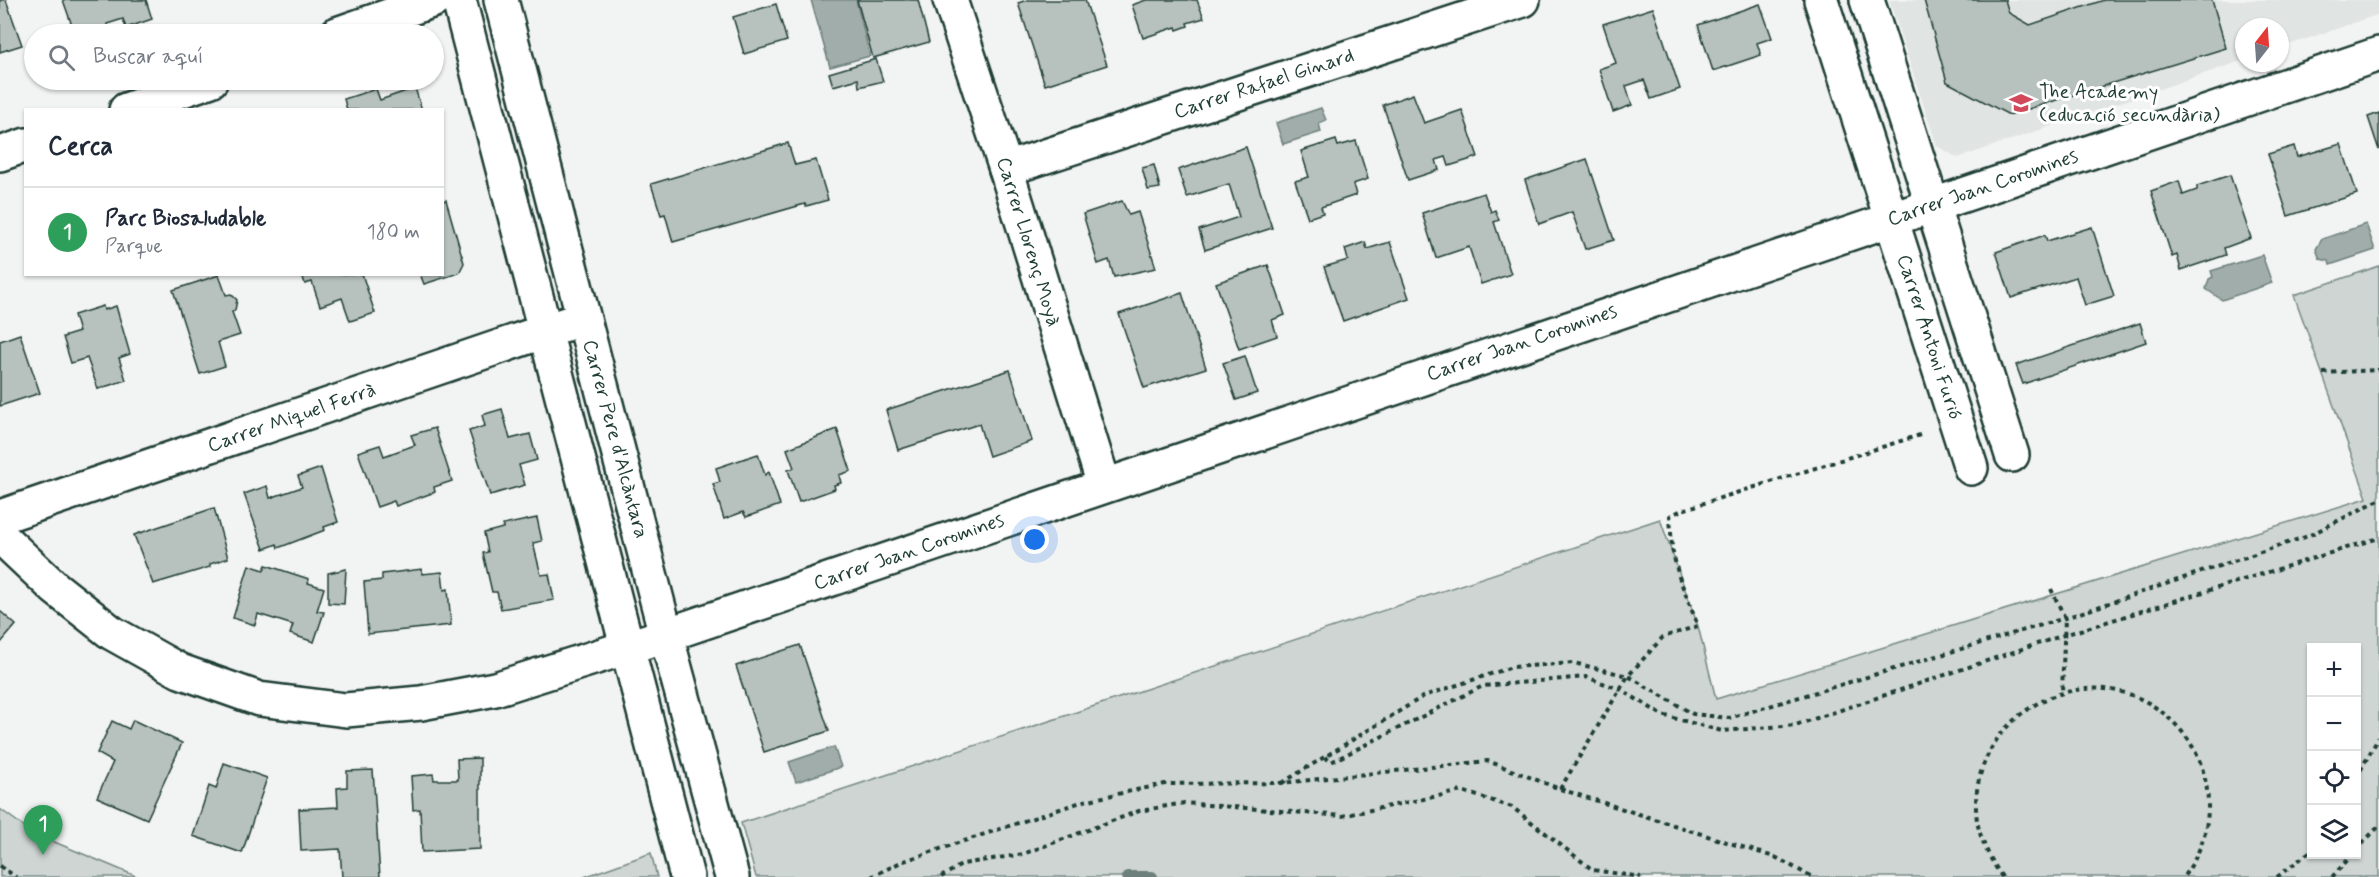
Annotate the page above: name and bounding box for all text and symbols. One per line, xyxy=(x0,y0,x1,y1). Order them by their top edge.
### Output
north arrow xyxy=(2235,18,2289,72)
search box xyxy=(24,24,444,90)
icon: search xyxy=(45,41,78,74)
street label: Carrer Rafael Ginard xyxy=(1171,42,1357,126)
text: Buscar aquí xyxy=(93,43,204,71)
place label: The Academy (educació secundària) xyxy=(2039,79,2220,129)
school or university icon: The Academy (educació secundària) xyxy=(2008,90,2034,116)
text: Cerca xyxy=(48,130,113,164)
street label: Carrer Joan Coromines xyxy=(1884,143,2082,233)
street label: Carrer Llorenç Moyà xyxy=(989,154,1067,330)
text: Parc Biosaludable xyxy=(105,205,266,233)
text: 1 xyxy=(63,219,72,246)
text: 180 m xyxy=(367,219,420,246)
text: Parque xyxy=(105,233,163,260)
street label: Carrer Antoni Furió xyxy=(1890,251,1968,423)
street label: Carrer Joan Coromines xyxy=(1423,298,1621,388)
street label: Carrer Pere d'Alcàntara xyxy=(575,337,655,541)
street label: Carrer Miquel Ferrà xyxy=(204,376,380,460)
street label: Carrer Joan Coromines xyxy=(810,507,1008,597)
your location xyxy=(1020,525,1049,554)
map controls xyxy=(2307,643,2361,859)
button: + xyxy=(2307,643,2361,697)
button: − xyxy=(2307,697,2361,751)
button: locate xyxy=(2307,751,2361,805)
button: layers xyxy=(2307,805,2361,859)
pin: 1 xyxy=(24,806,63,855)

